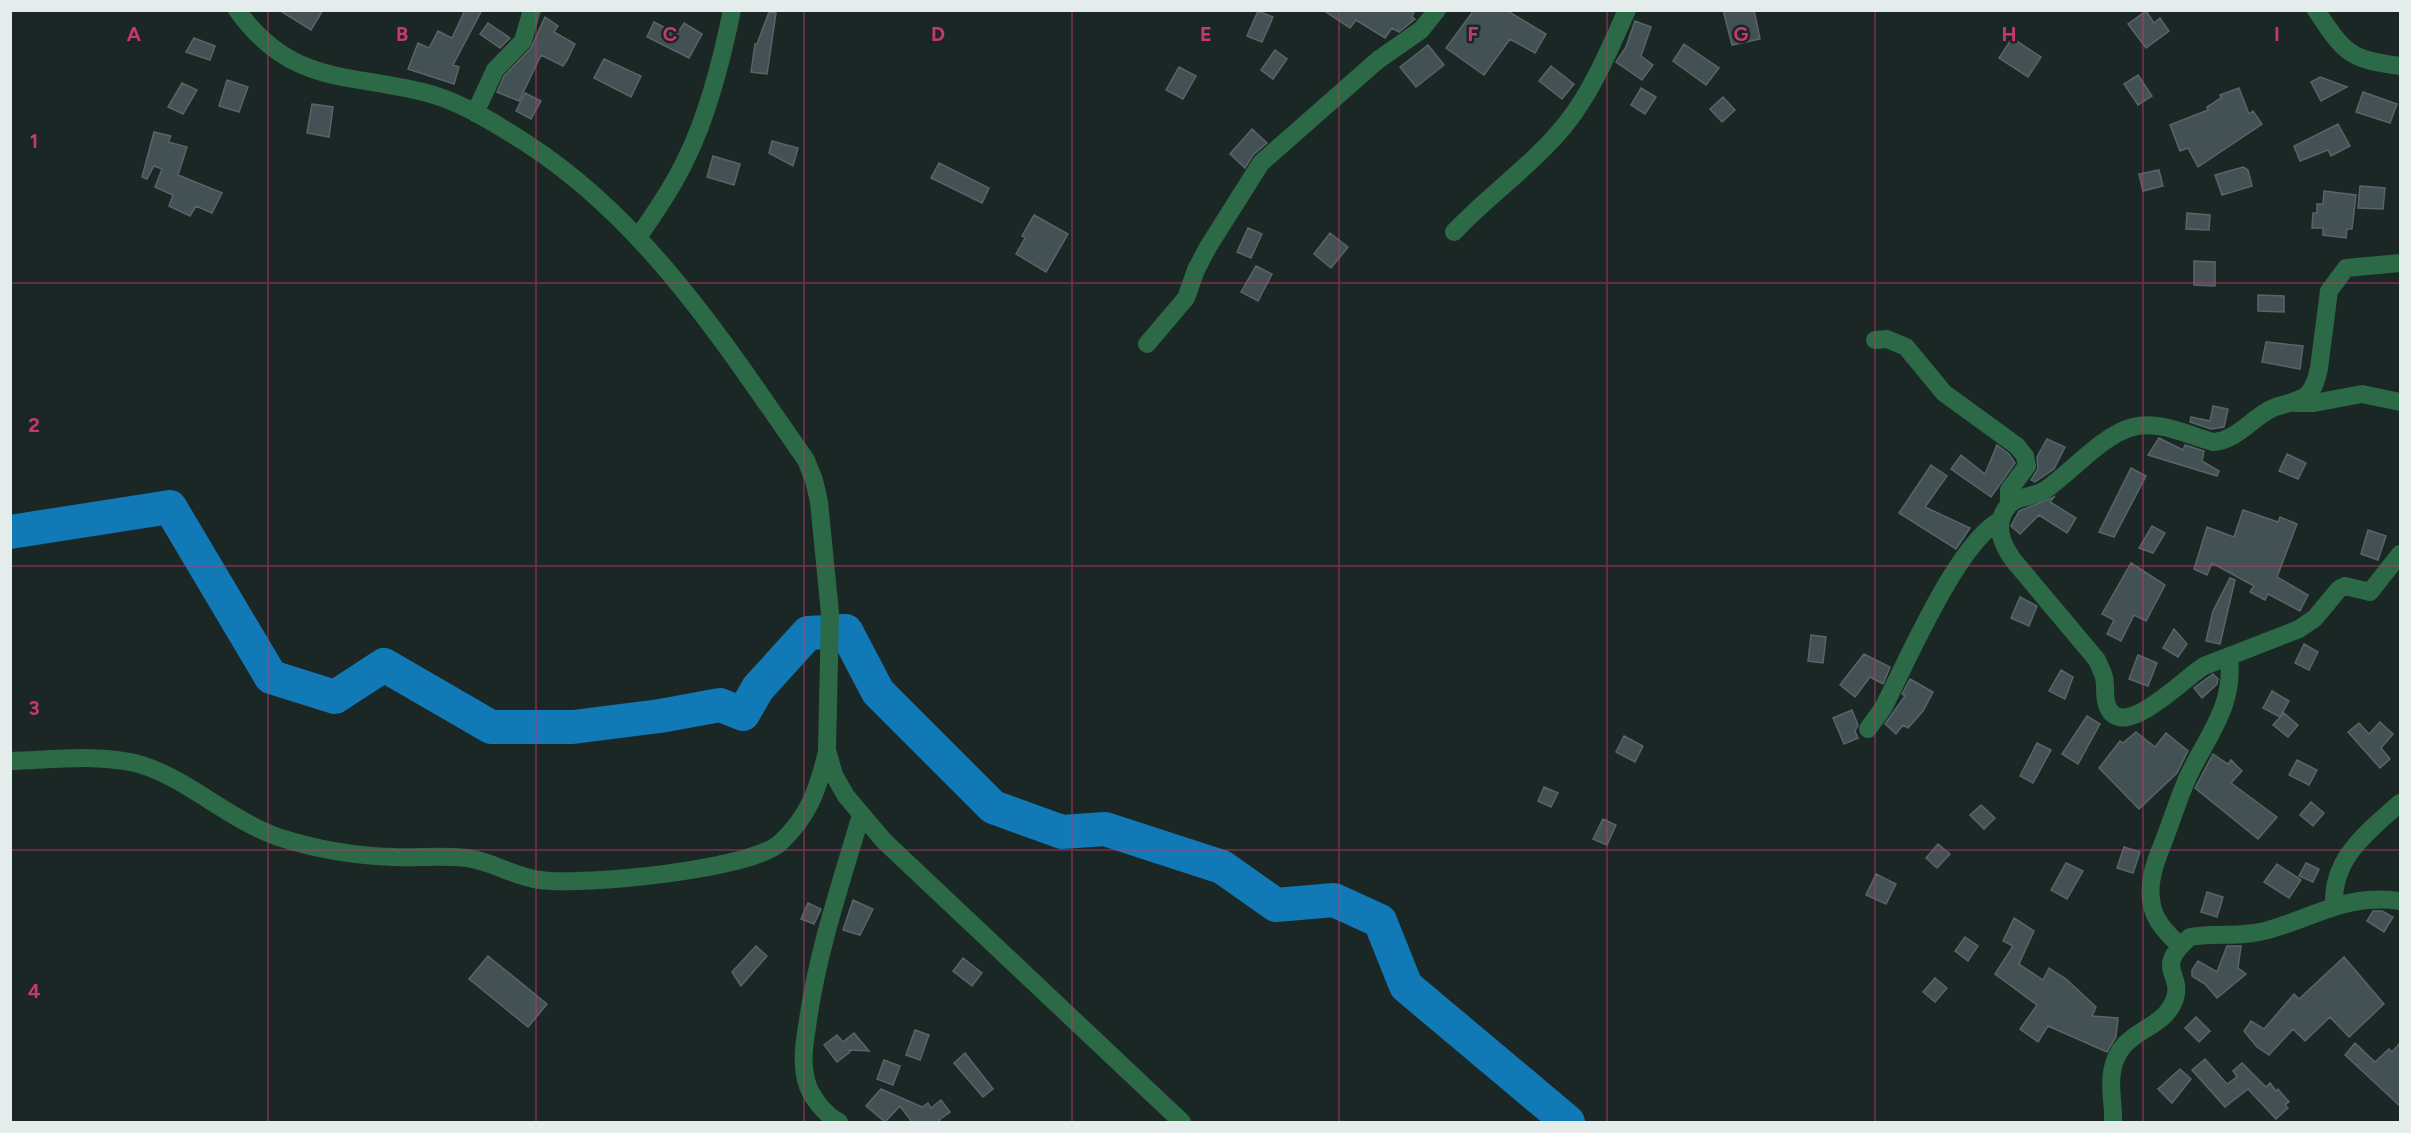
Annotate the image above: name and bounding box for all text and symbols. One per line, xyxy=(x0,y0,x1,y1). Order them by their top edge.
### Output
text: A xyxy=(127,22,142,46)
text: B xyxy=(396,22,408,46)
text: C xyxy=(663,22,677,46)
text: D xyxy=(931,22,945,46)
text: E xyxy=(1200,22,1212,46)
text: F xyxy=(1467,22,1479,46)
text: G xyxy=(1734,22,1749,46)
text: H xyxy=(2002,22,2017,46)
text: I xyxy=(2274,22,2280,46)
text: 1 xyxy=(30,129,38,153)
text: 2 xyxy=(28,413,40,437)
text: 3 xyxy=(28,696,40,720)
text: 4 xyxy=(28,979,41,1003)

